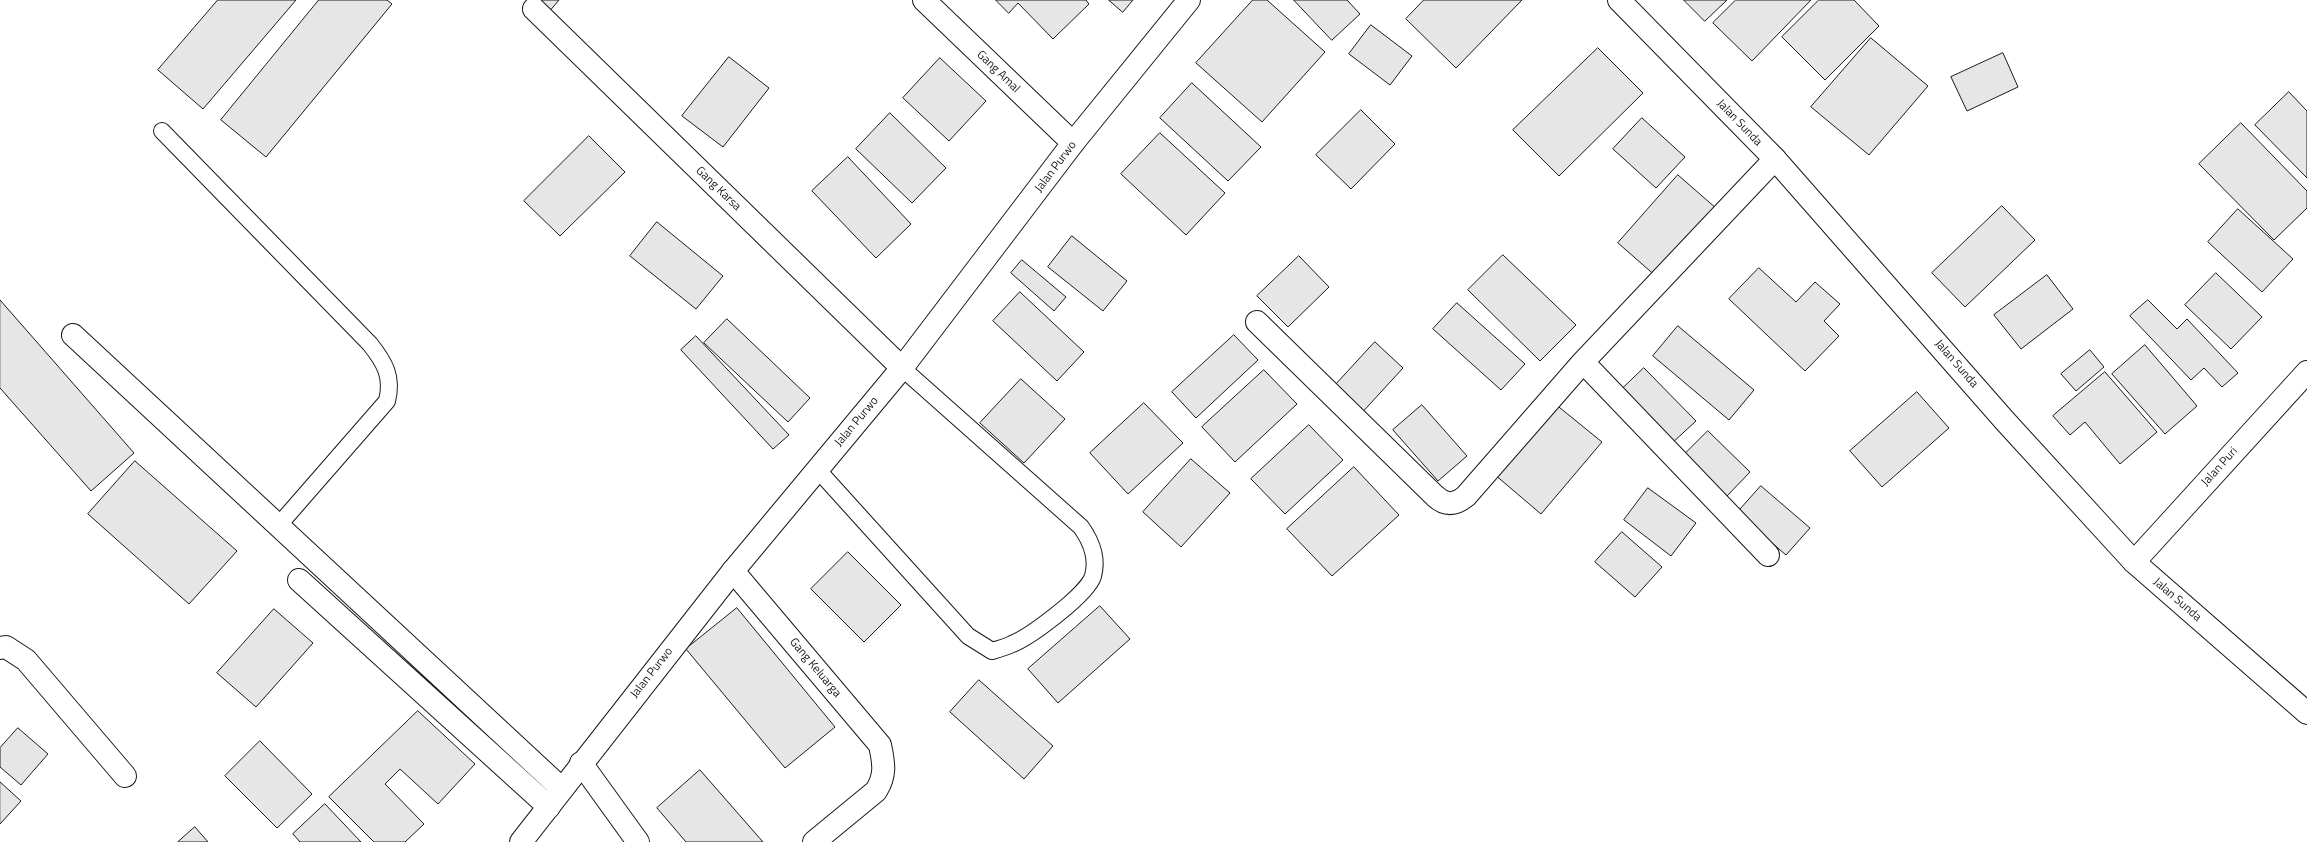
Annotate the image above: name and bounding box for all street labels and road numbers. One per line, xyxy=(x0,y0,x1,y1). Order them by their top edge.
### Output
street label: Gang Amal xyxy=(973,48,1023,96)
street label: Jalan Sunda xyxy=(1713,97,1765,149)
street label: Jalan Purwo xyxy=(1032,139,1080,195)
street label: Gang Karsa xyxy=(692,164,744,214)
street label: Jalan Sunda xyxy=(1931,337,1981,391)
street label: Jalan Purwo xyxy=(832,394,882,450)
street label: Jalan Puri xyxy=(2199,444,2241,490)
street label: Jalan Sunda xyxy=(2150,575,2204,625)
street label: Gang Keluarga xyxy=(786,636,844,700)
street label: Jalan Purwo xyxy=(628,645,676,701)

